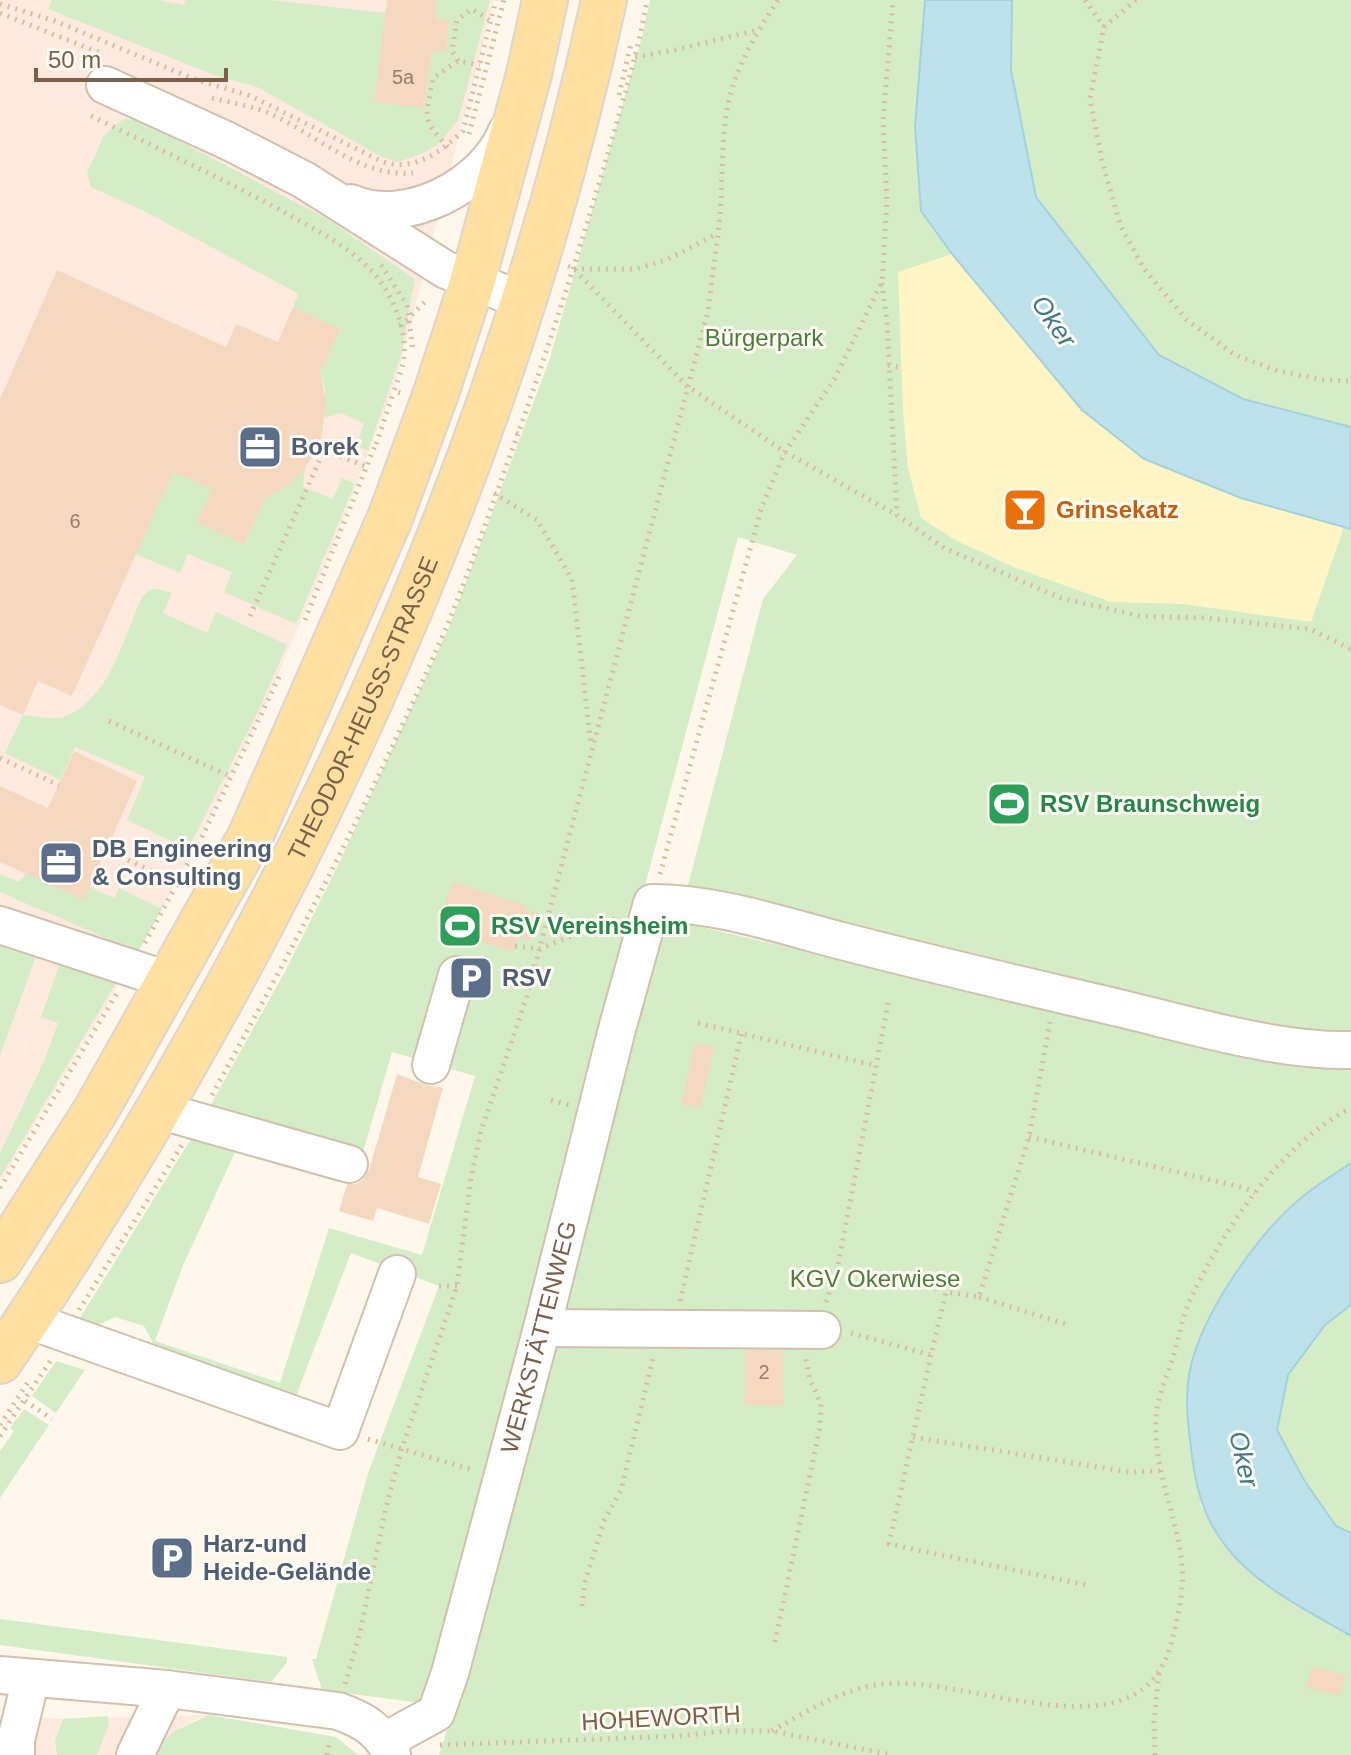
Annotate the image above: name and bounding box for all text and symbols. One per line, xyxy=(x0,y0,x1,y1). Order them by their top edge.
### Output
scale bar xyxy=(36,32,226,82)
text: 50 m xyxy=(48,46,101,73)
house number: 5a xyxy=(392,66,415,88)
water label: Oker xyxy=(1026,289,1083,354)
park label: Bürgerpark xyxy=(705,324,824,351)
office icon: Borek xyxy=(236,423,284,471)
place label: Borek xyxy=(291,433,360,460)
bar icon: Grinsekatz xyxy=(1001,486,1049,534)
place label: Grinsekatz xyxy=(1056,496,1179,523)
house number: 6 xyxy=(69,510,81,532)
street label: THEODOR-HEUSS-STRASSE xyxy=(282,552,443,865)
sports icon: RSV Braunschweig xyxy=(985,780,1033,828)
place label: RSV Braunschweig xyxy=(1040,790,1260,817)
place label: DB Engineering & Consulting xyxy=(92,835,272,890)
office icon: DB Engineering & Consulting xyxy=(37,839,85,887)
sports icon: RSV Vereinsheim xyxy=(436,902,484,950)
place label: RSV Vereinsheim xyxy=(491,912,688,939)
parking icon: RSV xyxy=(447,954,495,1002)
place label: RSV xyxy=(502,964,551,991)
street label: WERKSTÄTTENWEG xyxy=(495,1218,581,1456)
park label: KGV Okerwiese xyxy=(790,1265,960,1292)
house number: 2 xyxy=(758,1361,770,1383)
water label: Oker xyxy=(1223,1428,1265,1491)
place label: Harz-und Heide-Gelände xyxy=(203,1530,371,1585)
parking icon: Harz-und Heide-Gelände xyxy=(148,1534,196,1582)
street label: HOHEWORTH xyxy=(581,1700,741,1735)

